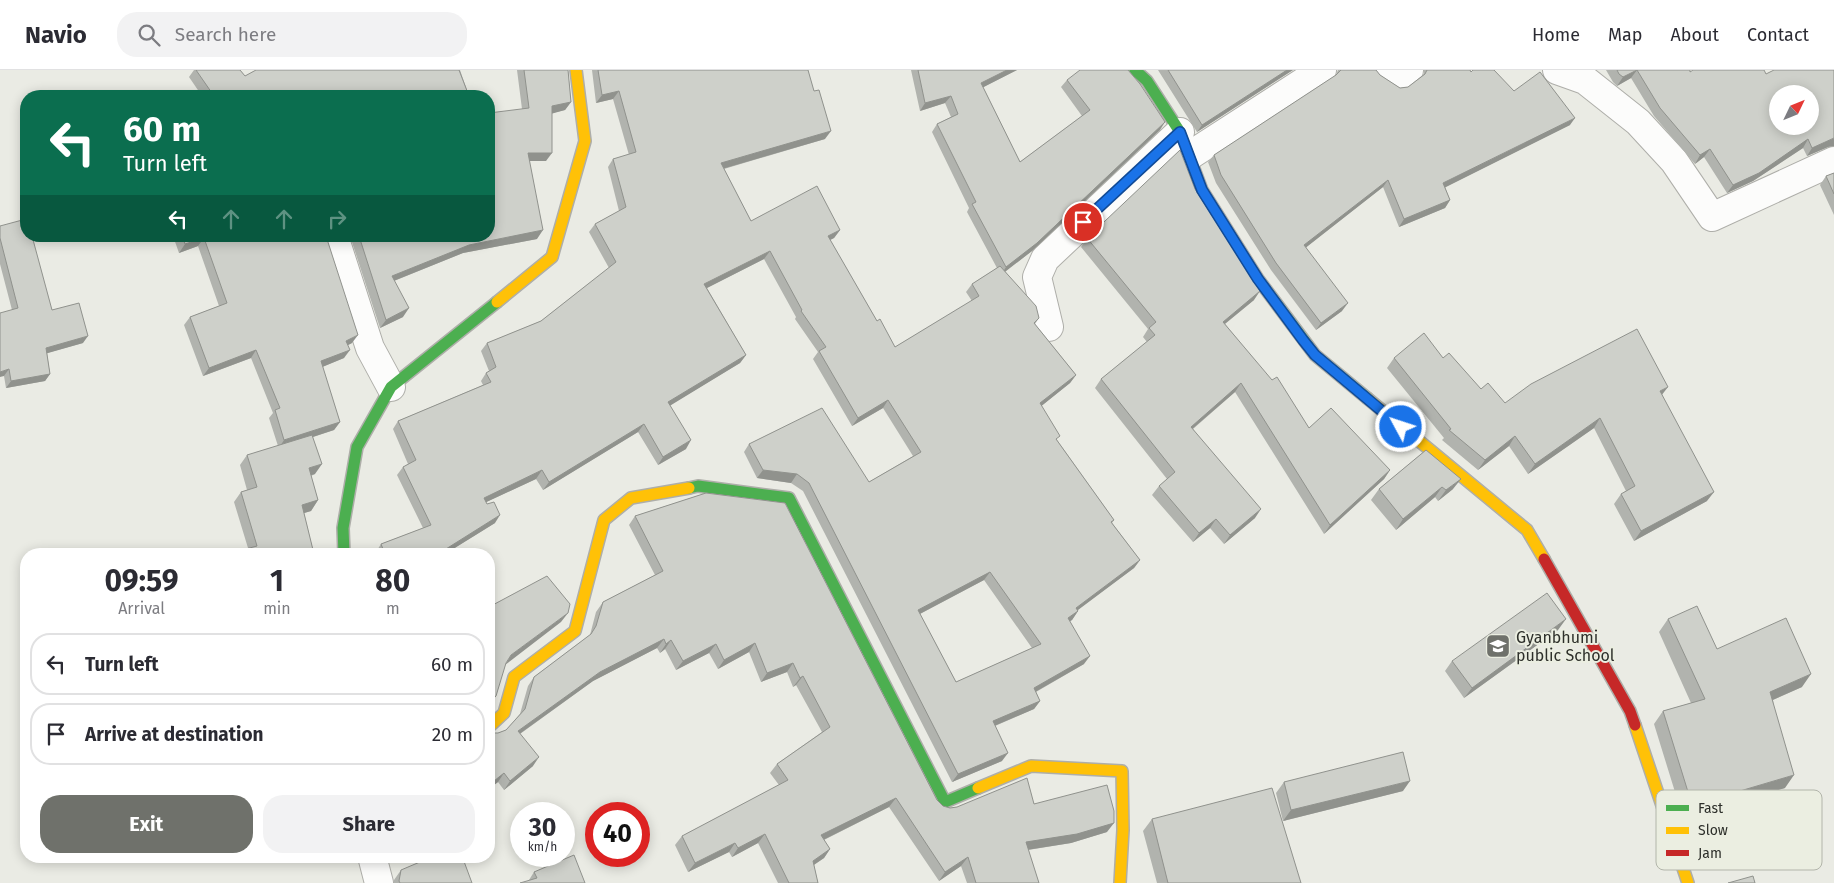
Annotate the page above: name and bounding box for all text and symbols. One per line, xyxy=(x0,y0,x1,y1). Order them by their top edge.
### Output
search box xyxy=(117,12,467,57)
text: Navio xyxy=(25,21,87,49)
icon: search xyxy=(135,21,163,49)
text: Search here xyxy=(175,23,276,46)
text: Home xyxy=(1532,24,1580,46)
text: Map xyxy=(1608,24,1642,46)
text: About xyxy=(1670,24,1719,46)
text: Contact xyxy=(1747,24,1809,46)
north arrow xyxy=(1769,85,1819,135)
map controls xyxy=(1769,85,1819,135)
text: 60 m xyxy=(123,108,201,150)
icon: left xyxy=(40,110,105,175)
text: Turn left xyxy=(123,150,207,177)
pin xyxy=(1062,201,1104,243)
icon: left xyxy=(164,205,192,233)
icon: ahead xyxy=(217,205,245,233)
icon: ahead xyxy=(270,205,298,233)
icon: right xyxy=(323,205,351,233)
icon: arrive xyxy=(1069,208,1097,236)
position arrow xyxy=(1374,400,1426,452)
text: 09:59 xyxy=(105,563,179,599)
text: 1 xyxy=(270,563,284,599)
text: 80 xyxy=(375,563,410,599)
text: Arrival xyxy=(118,599,165,618)
text: min xyxy=(263,599,291,618)
text: m xyxy=(386,599,400,618)
place label: Gyanbhumi public School xyxy=(1516,628,1615,665)
school or university icon: Gyanbhumi public School xyxy=(1485,633,1511,659)
icon: left xyxy=(42,650,70,678)
text: Turn left xyxy=(85,653,159,676)
text: 60 m xyxy=(431,653,473,676)
icon: arrive xyxy=(42,720,70,748)
text: Arrive at destination xyxy=(85,723,264,746)
text: 20 m xyxy=(432,723,473,746)
legend xyxy=(1656,790,1822,870)
button: Exit xyxy=(40,795,253,853)
button: Share xyxy=(263,795,475,853)
text: Fast xyxy=(1698,800,1724,817)
speed limit sign: 40 xyxy=(585,802,650,867)
text: 30 xyxy=(529,813,556,843)
text: Slow xyxy=(1698,822,1728,839)
text: km/h xyxy=(528,840,557,854)
text: Jam xyxy=(1698,845,1722,862)

